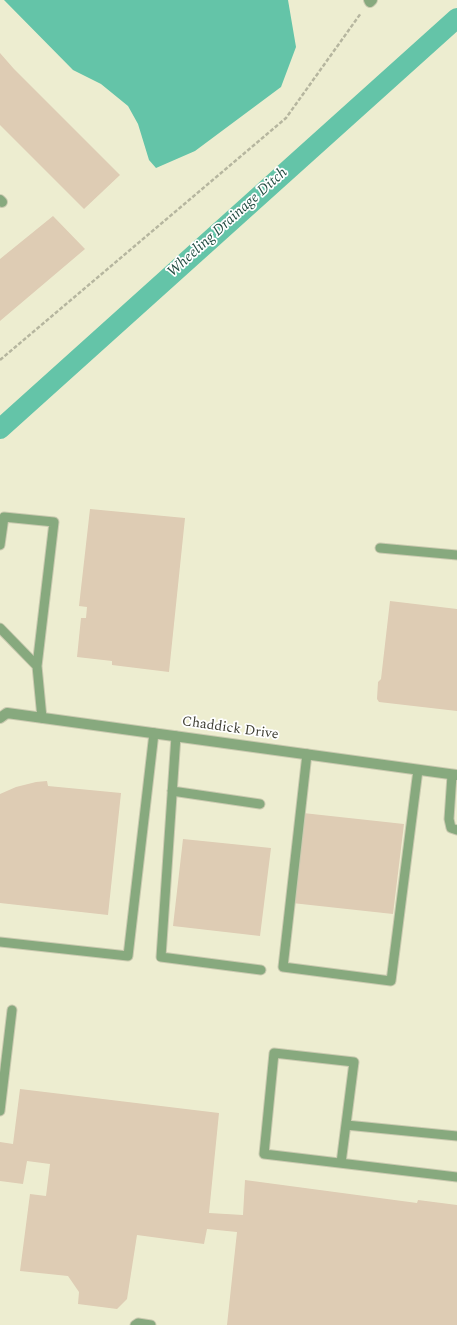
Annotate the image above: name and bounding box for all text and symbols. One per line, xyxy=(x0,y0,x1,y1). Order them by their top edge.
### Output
water label: Wheeling Drainage Ditch xyxy=(164,164,292,282)
street label: Chaddick Drive xyxy=(181,714,279,744)

